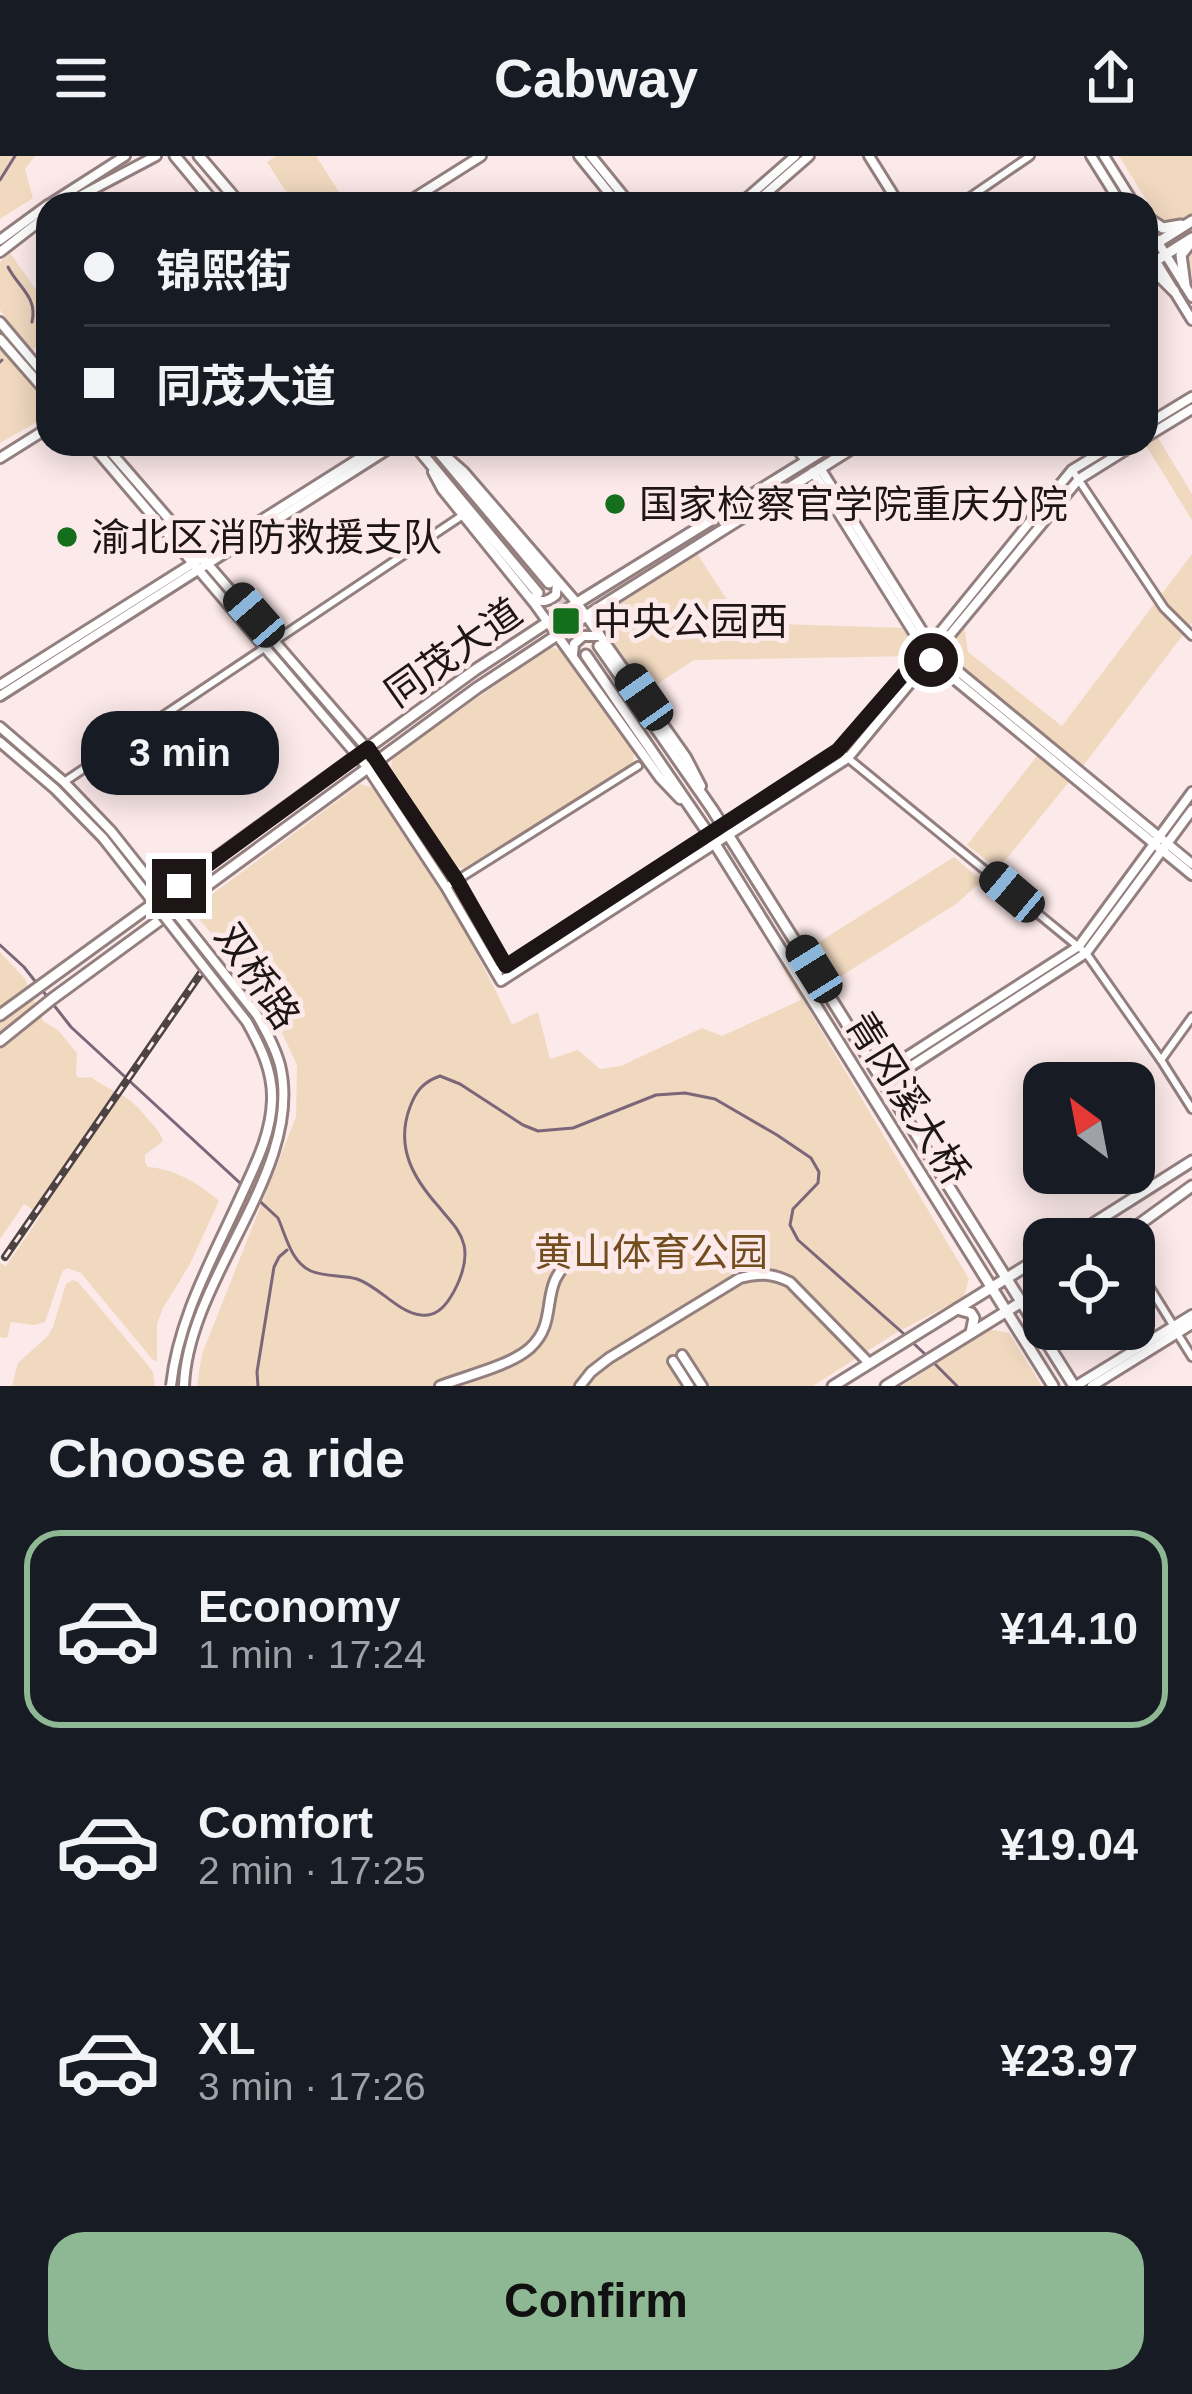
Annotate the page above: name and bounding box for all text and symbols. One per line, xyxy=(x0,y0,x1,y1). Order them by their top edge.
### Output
icon: menu xyxy=(48,45,114,111)
icon: share xyxy=(1078,45,1144,111)
text: Cabway xyxy=(494,48,698,108)
text: 锦熙街 xyxy=(156,246,291,297)
text: 同茂大道 xyxy=(156,361,336,412)
place label: 国家检察官学院重庆分院 xyxy=(639,483,1068,526)
marker: 国家检察官学院重庆分院 xyxy=(602,491,628,517)
place label: 渝北区消防救援支队 xyxy=(91,516,442,559)
marker: 渝北区消防救援支队 xyxy=(54,524,80,550)
car xyxy=(217,576,291,654)
street label: 同茂大道 xyxy=(377,590,530,715)
place label: 中央公园西 xyxy=(593,600,788,643)
marker: 中央公园西 xyxy=(550,605,582,637)
route start xyxy=(904,633,958,687)
car xyxy=(609,657,679,737)
callout: 3 min xyxy=(80,712,278,796)
text: 3 min xyxy=(129,731,231,774)
car xyxy=(973,855,1051,929)
route end xyxy=(152,859,206,913)
street label: 双桥路 xyxy=(207,916,308,1037)
car xyxy=(780,929,848,1009)
street label: 青冈溪大桥 xyxy=(838,1004,977,1192)
north arrow xyxy=(1023,1062,1155,1194)
map controls xyxy=(1023,1062,1155,1350)
button: locate xyxy=(1023,1218,1155,1350)
park label: 黄山体育公园 xyxy=(534,1231,768,1274)
text: Choose a ride xyxy=(48,1428,405,1488)
icon: car xyxy=(54,1575,162,1683)
text: Economy xyxy=(198,1581,401,1632)
text: ¥14.10 xyxy=(1000,1603,1138,1654)
text: 1 min · 17:24 xyxy=(198,1633,426,1676)
icon: car xyxy=(54,1791,162,1899)
text: Comfort xyxy=(198,1797,373,1848)
text: ¥19.04 xyxy=(1000,1819,1138,1870)
text: 2 min · 17:25 xyxy=(198,1849,426,1892)
icon: car xyxy=(54,2007,162,2115)
text: XL xyxy=(198,2013,256,2064)
text: ¥23.97 xyxy=(1000,2035,1138,2086)
text: 3 min · 17:26 xyxy=(198,2065,426,2108)
button: Confirm xyxy=(48,2232,1144,2370)

